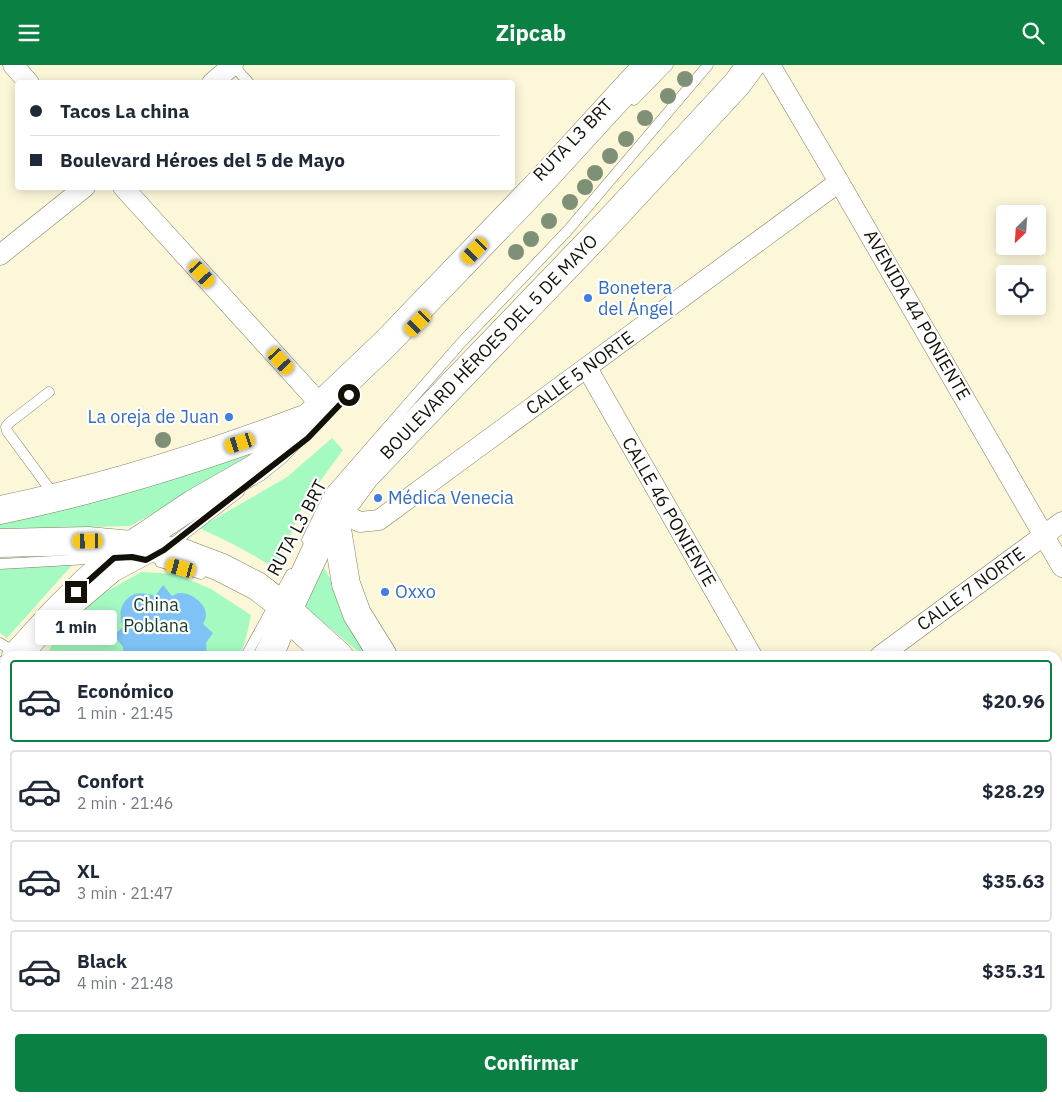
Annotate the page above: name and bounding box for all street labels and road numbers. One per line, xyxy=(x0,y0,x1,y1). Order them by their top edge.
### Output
street label: RUTA L3 BRT xyxy=(528,94,618,186)
street label: AVENIDA 44 PONIENTE xyxy=(859,225,976,404)
street label: BOULEVARD HÉROES DEL 5 DE MAYO xyxy=(375,229,602,464)
street label: CALLE 5 NORTE xyxy=(521,326,638,419)
street label: CALLE 46 PONIENTE xyxy=(617,433,722,591)
street label: RUTA L3 BRT xyxy=(262,476,332,580)
street label: CALLE 7 NORTE xyxy=(912,542,1029,635)

